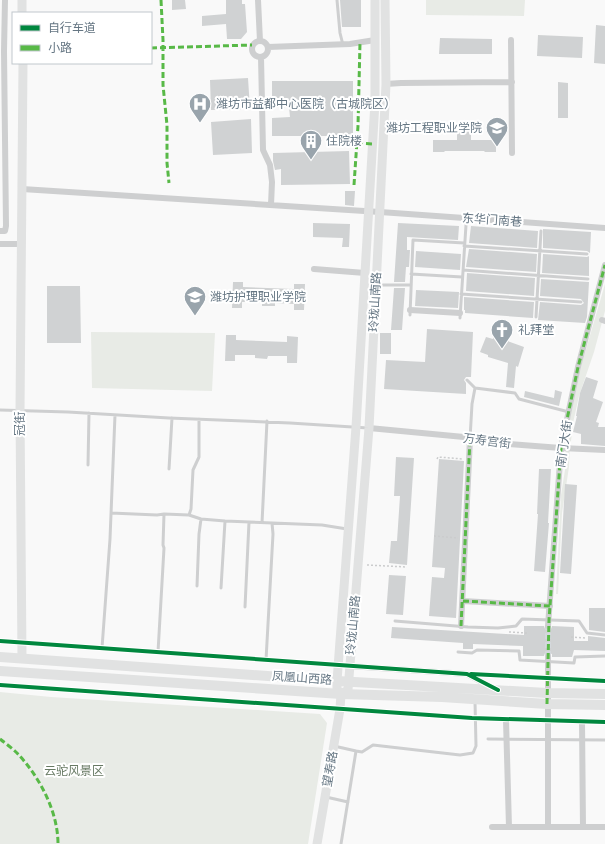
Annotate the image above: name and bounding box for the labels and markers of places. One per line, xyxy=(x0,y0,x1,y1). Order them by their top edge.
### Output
hospital icon: 潍坊市益都中心医院（古城院区） xyxy=(187,91,213,124)
place label: 潍坊市益都中心医院（古城院区） xyxy=(216,97,396,111)
school or university icon: 潍坊工程职业学院 xyxy=(484,115,510,148)
place label: 潍坊工程职业学院 xyxy=(386,121,482,135)
building icon: 住院楼 xyxy=(298,128,324,161)
place label: 住院楼 xyxy=(326,134,362,148)
school or university icon: 潍坊护理职业学院 xyxy=(182,284,208,317)
place label: 潍坊护理职业学院 xyxy=(210,290,306,304)
church icon: 礼拜堂 xyxy=(489,317,515,350)
place label: 礼拜堂 xyxy=(518,323,554,337)

